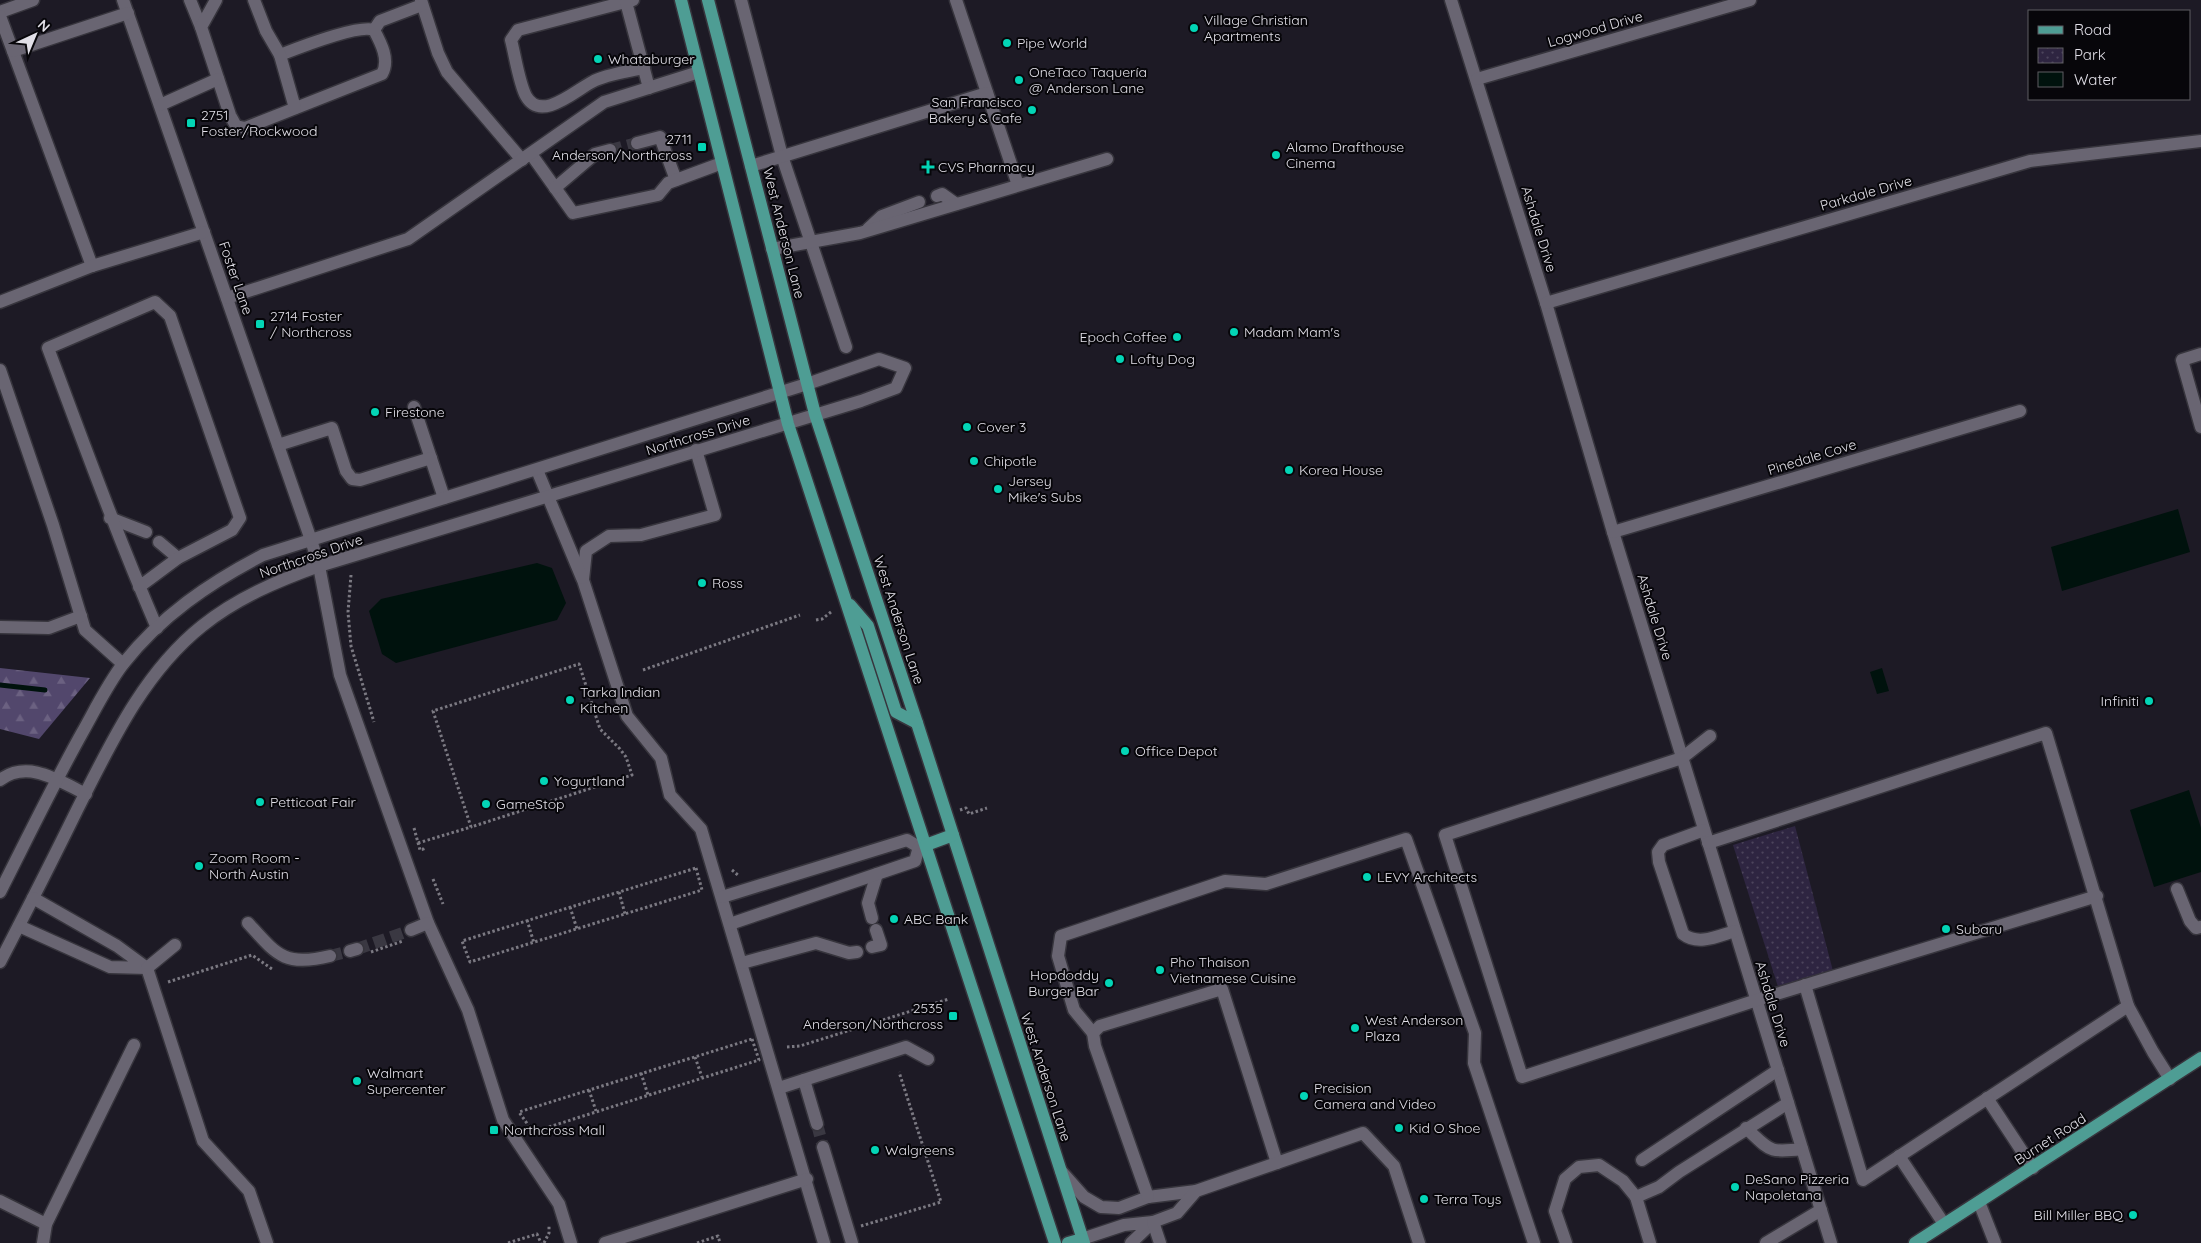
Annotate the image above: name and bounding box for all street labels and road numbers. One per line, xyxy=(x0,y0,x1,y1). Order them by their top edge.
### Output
street label: Logwood Drive xyxy=(1545,7,1645,51)
street label: West Anderson Lane xyxy=(759,166,809,300)
street label: Parkdale Drive xyxy=(1818,171,1914,215)
street label: Ashdale Drive xyxy=(1517,184,1561,274)
street label: Foster Lane xyxy=(215,239,257,317)
street label: Northcross Drive xyxy=(644,411,752,459)
street label: Pinedale Cove xyxy=(1765,435,1859,479)
street label: Northcross Drive xyxy=(257,530,365,582)
street label: West Anderson Lane xyxy=(870,553,928,687)
street label: Ashdale Drive xyxy=(1633,572,1677,662)
street label: Ashdale Drive xyxy=(1751,959,1795,1049)
street label: West Anderson Lane xyxy=(1017,1010,1075,1144)
street label: Burnet Road xyxy=(2011,1109,2089,1169)

